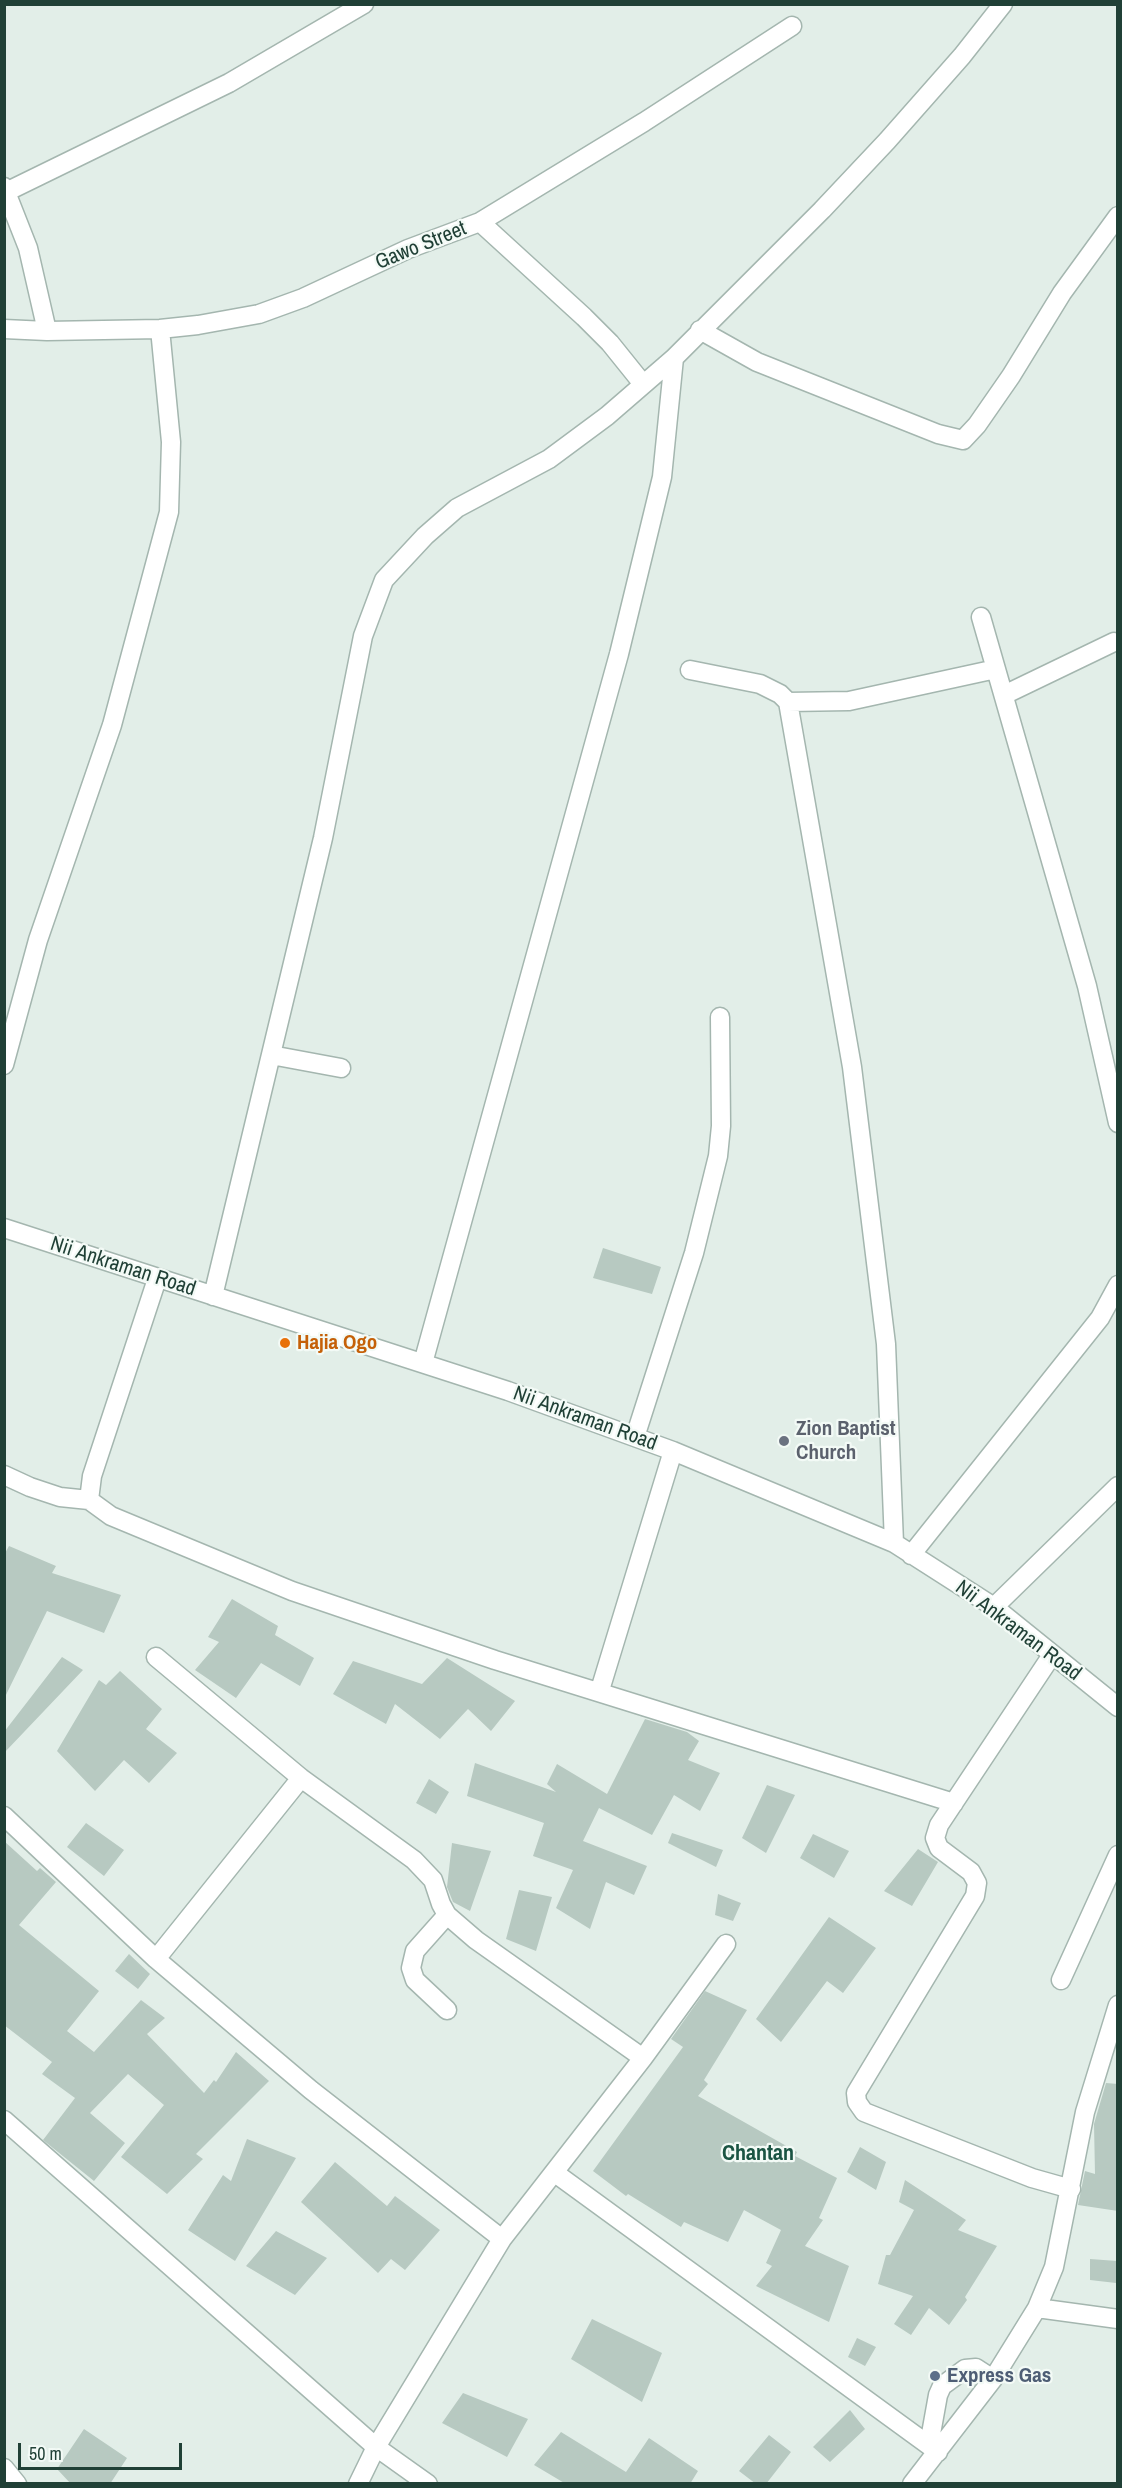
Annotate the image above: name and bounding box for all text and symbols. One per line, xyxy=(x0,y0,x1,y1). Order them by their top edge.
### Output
street label: Gawo Street xyxy=(372,216,470,276)
street label: Nii Ankraman Road xyxy=(47,1232,199,1302)
place label: Hajia Ogo xyxy=(297,1330,377,1356)
marker: Hajia Ogo xyxy=(278,1336,292,1350)
street label: Nii Ankraman Road xyxy=(510,1381,660,1457)
place label: Zion Baptist Church xyxy=(796,1416,895,1466)
marker: Zion Baptist Church xyxy=(777,1434,791,1448)
street label: Nii Ankraman Road xyxy=(950,1575,1086,1687)
district label: Chantan xyxy=(722,2141,794,2167)
place label: Express Gas xyxy=(947,2363,1051,2389)
marker: Express Gas xyxy=(928,2369,942,2383)
scale bar xyxy=(21,2431,184,2469)
text: 50 m xyxy=(29,2441,62,2466)

